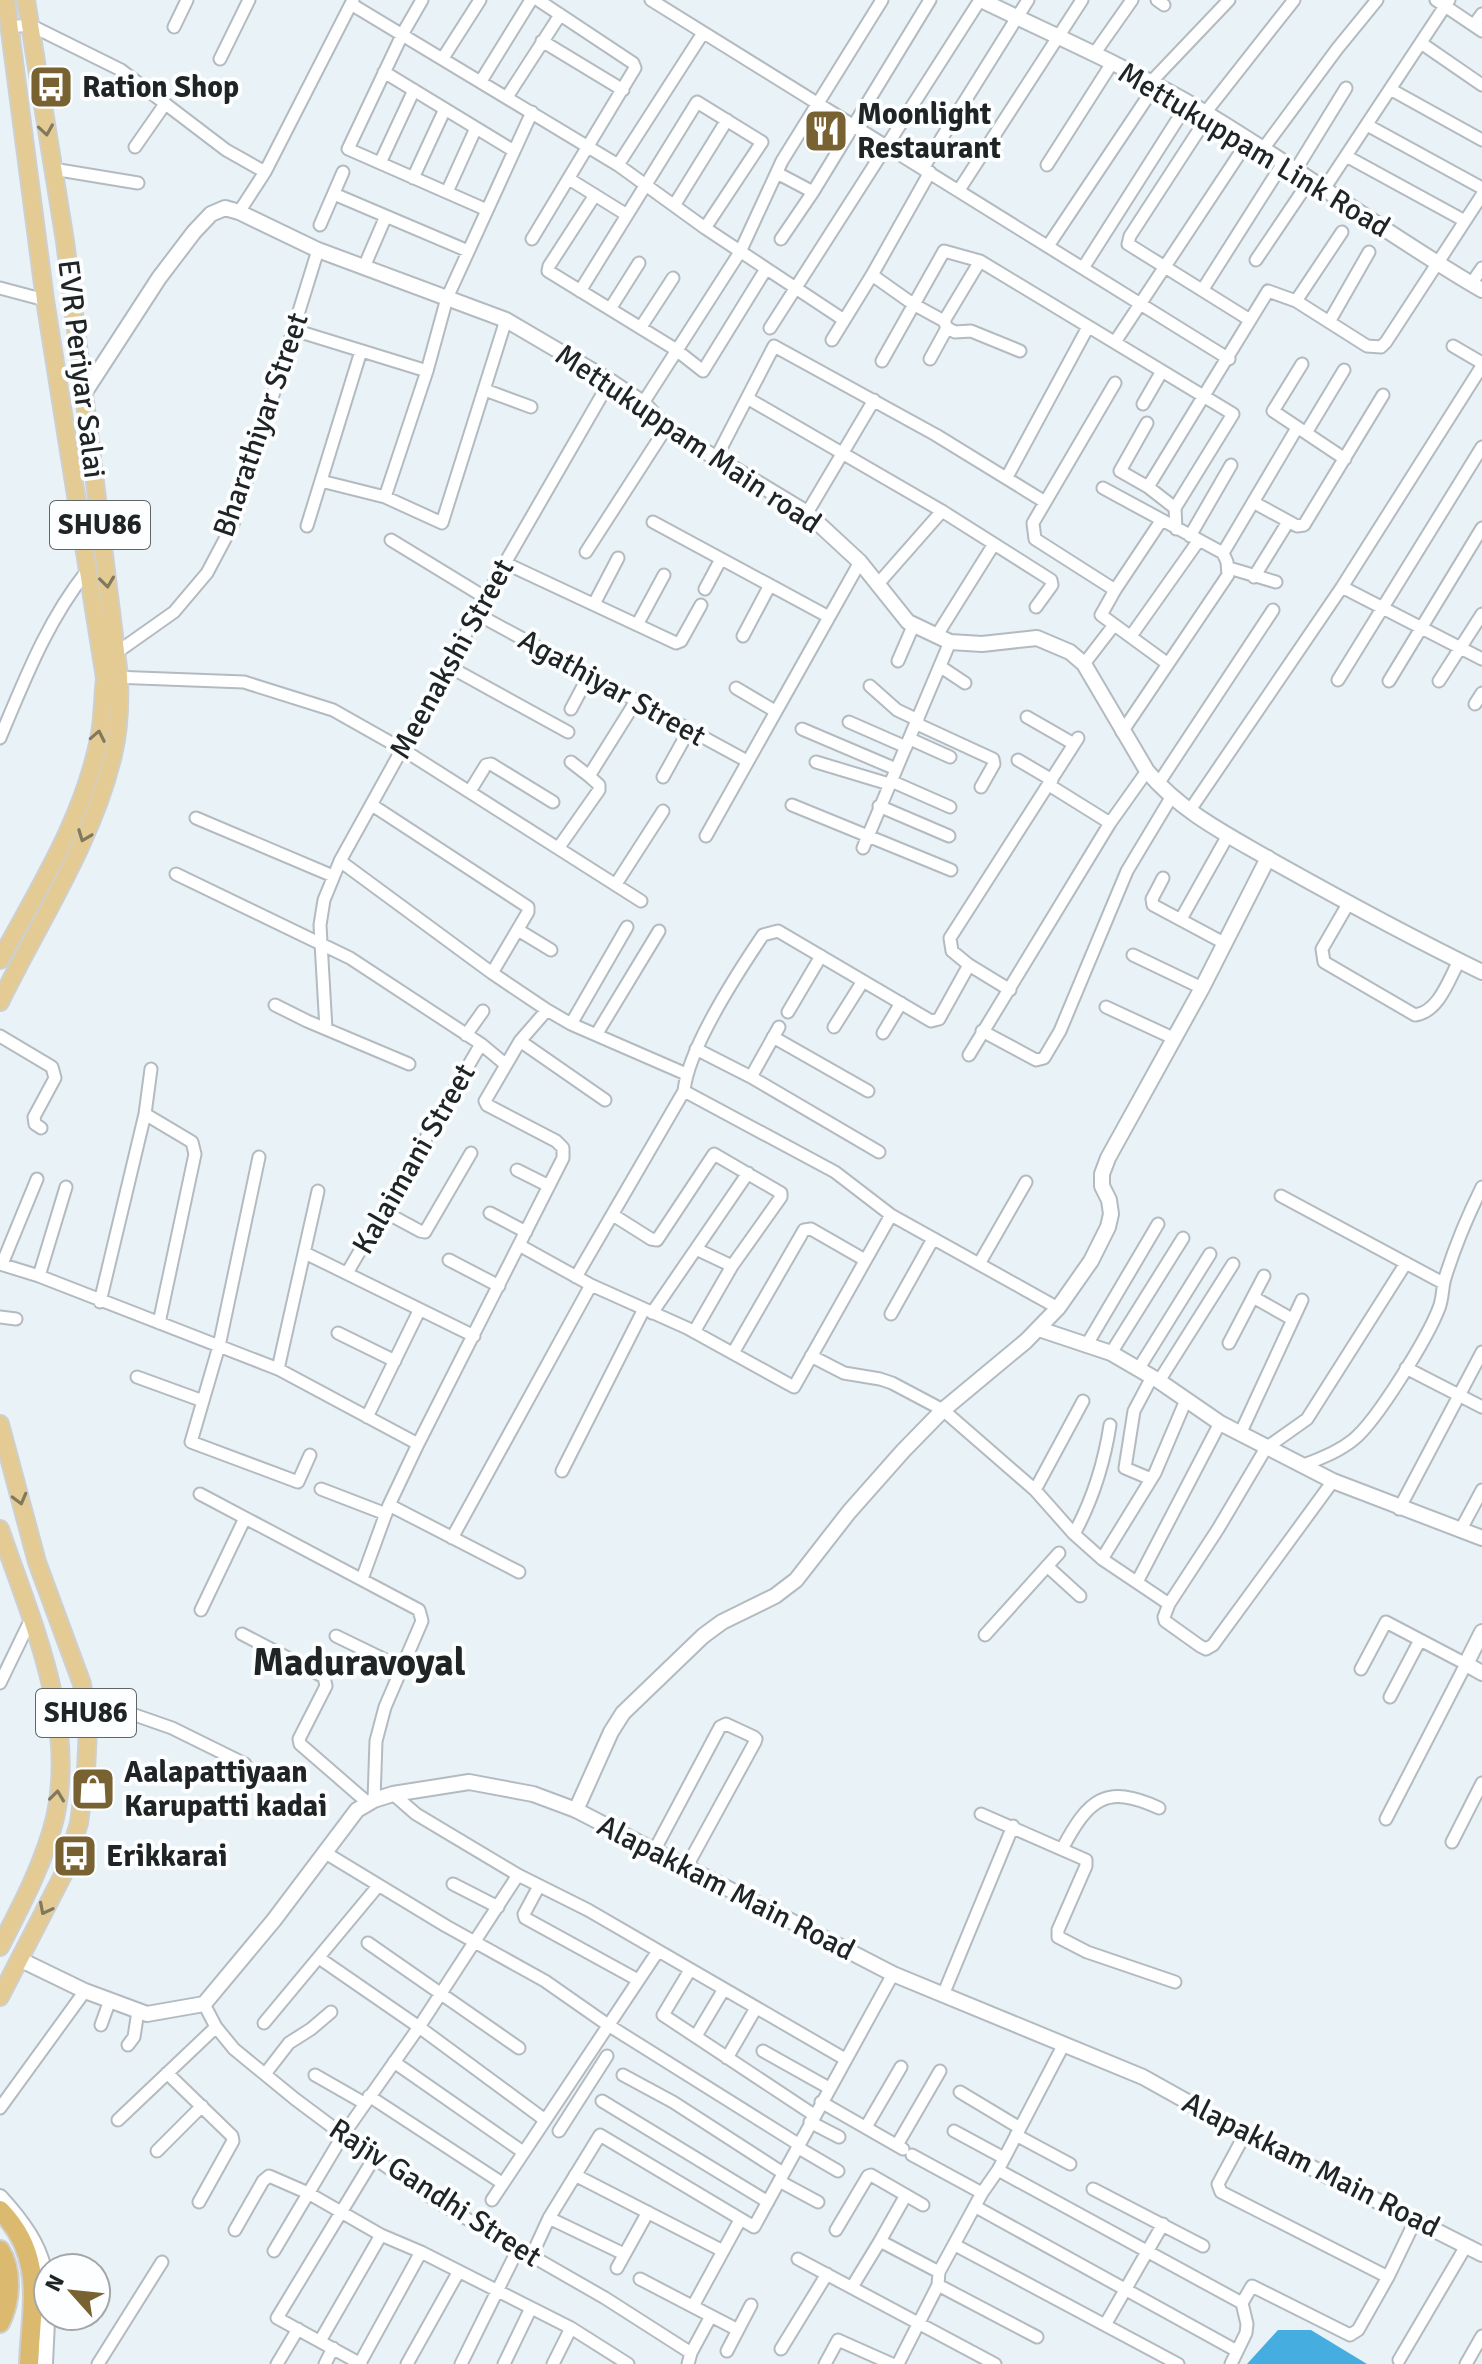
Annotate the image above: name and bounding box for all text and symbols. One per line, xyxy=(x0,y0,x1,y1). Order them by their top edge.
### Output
street label: Mettukuppam Link Road xyxy=(1111,54,1397,246)
bus stop icon: Ration Shop xyxy=(27,63,75,111)
place label: Ration Shop xyxy=(82,69,239,106)
place label: Moonlight Restaurant xyxy=(857,96,1001,167)
restaurant icon: Moonlight Restaurant xyxy=(802,107,850,155)
one-way arrow xyxy=(37,123,54,137)
street label: EVR Periyar Salai xyxy=(49,258,113,480)
street label: Bharathiyar Street xyxy=(205,308,317,542)
street label: Mettukuppam Main road xyxy=(548,336,828,542)
road number: SHU86 xyxy=(50,501,150,549)
street label: Meenakshi Street xyxy=(382,552,522,766)
one-way arrow xyxy=(98,575,115,589)
street label: Agathiyar Street xyxy=(512,621,712,755)
one-way arrow xyxy=(89,729,106,742)
one-way arrow xyxy=(77,828,94,842)
street label: Kalaimani Street xyxy=(345,1057,483,1261)
one-way arrow xyxy=(11,1492,27,1505)
district label: Maduravoyal xyxy=(252,1639,466,1686)
road number: SHU86 xyxy=(36,1689,136,1737)
place label: Aalapattiyaan Karupatti kadai xyxy=(124,1754,327,1825)
shop icon: Aalapattiyaan Karupatti kadai xyxy=(69,1765,117,1813)
one-way arrow xyxy=(49,1789,66,1802)
street label: Alapakkam Main Road xyxy=(591,1807,861,1969)
bus stop icon: Erikkarai xyxy=(51,1832,99,1880)
place label: Erikkarai xyxy=(106,1838,228,1875)
one-way arrow xyxy=(40,1901,55,1915)
street label: Alapakkam Main Road xyxy=(1176,2084,1446,2246)
street label: Rajiv Gandhi Street xyxy=(322,2111,548,2275)
north arrow xyxy=(32,2252,112,2332)
text: N xyxy=(39,2270,70,2296)

